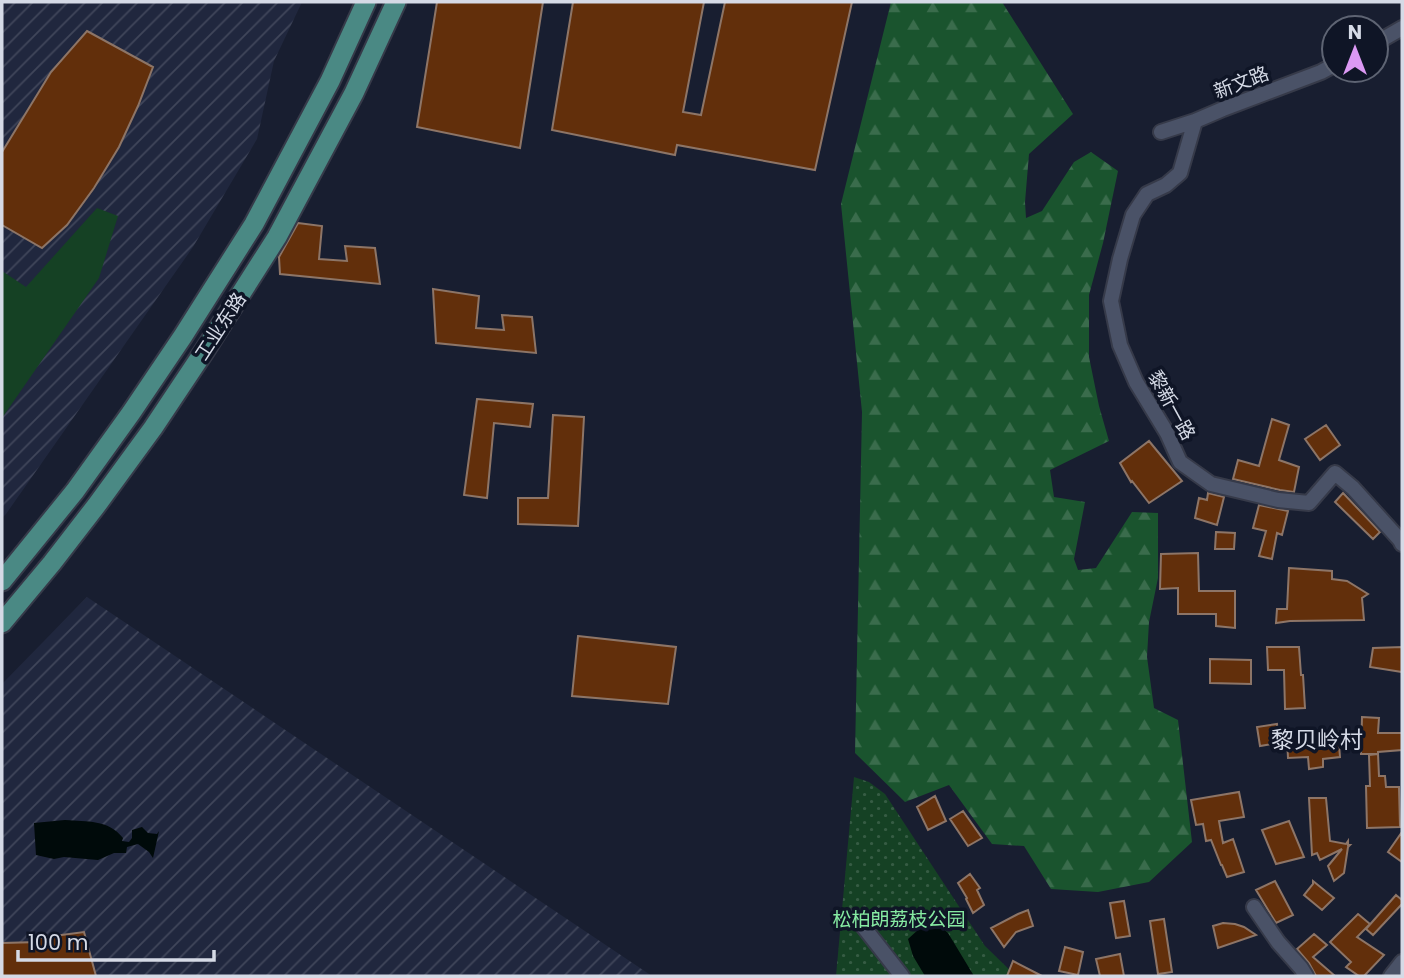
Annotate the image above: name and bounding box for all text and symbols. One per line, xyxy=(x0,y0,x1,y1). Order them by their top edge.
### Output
north arrow xyxy=(1320,14,1390,84)
text: N xyxy=(1348,19,1362,46)
street label: 新文路 xyxy=(1210,60,1273,105)
street label: 工业东路 xyxy=(188,287,252,366)
street label: 黎新一路 xyxy=(1141,365,1202,445)
district label: 黎贝岭村 xyxy=(1271,724,1363,756)
park label: 松柏朗荔枝公园 xyxy=(832,906,966,933)
scale bar xyxy=(18,918,214,962)
text: 100 m xyxy=(28,928,88,957)

